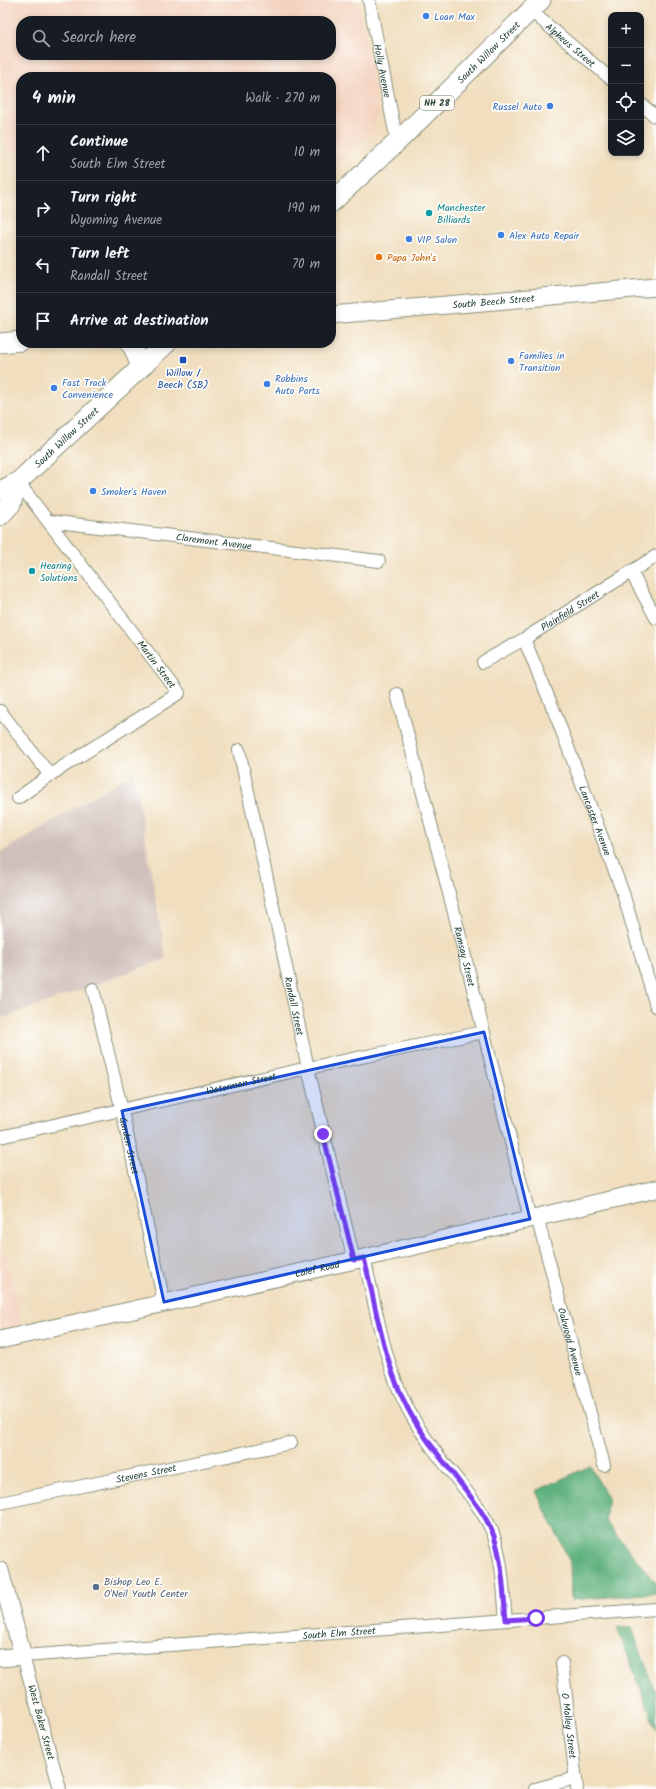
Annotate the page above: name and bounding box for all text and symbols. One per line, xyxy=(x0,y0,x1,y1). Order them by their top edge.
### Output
place label: Loan Max xyxy=(434,9,476,25)
marker: Loan Max xyxy=(421,11,431,21)
map controls xyxy=(608,12,644,156)
button: + xyxy=(608,12,644,48)
search box xyxy=(16,16,336,60)
street label: South Willow Street xyxy=(454,18,524,88)
street label: Alpheus Street xyxy=(541,19,599,72)
text: Search here xyxy=(62,26,136,50)
icon: search xyxy=(30,27,52,49)
street label: Holly Avenue xyxy=(369,43,395,100)
button: − xyxy=(608,48,644,84)
button: locate xyxy=(608,84,644,120)
text: 4 min xyxy=(32,85,76,112)
text: Walk · 270 m xyxy=(245,88,320,109)
road number: NH 28 xyxy=(420,96,454,110)
place label: Russel Auto xyxy=(493,99,542,115)
marker: Russel Auto xyxy=(545,101,555,111)
button: layers xyxy=(608,120,644,156)
text: Continue xyxy=(70,130,128,154)
icon: ahead xyxy=(32,142,54,164)
text: 10 m xyxy=(294,142,320,163)
text: South Elm Street xyxy=(70,154,166,175)
text: Turn right xyxy=(70,186,137,210)
icon: right xyxy=(32,198,54,220)
text: 190 m xyxy=(288,198,320,219)
place label: Manchester Billiards xyxy=(437,200,486,228)
marker: Manchester Billiards xyxy=(424,208,434,218)
text: Wyoming Avenue xyxy=(70,210,162,231)
place label: Alex Auto Repair xyxy=(509,228,580,244)
marker: Alex Auto Repair xyxy=(496,230,506,240)
place label: VIP Salon xyxy=(417,232,457,248)
marker: VIP Salon xyxy=(404,234,414,244)
text: Turn left xyxy=(70,242,130,266)
place label: Papa John's xyxy=(387,250,437,266)
marker: Papa John's xyxy=(374,252,384,262)
icon: left xyxy=(32,254,54,276)
text: 70 m xyxy=(292,254,320,275)
text: Randall Street xyxy=(70,266,148,287)
street label: South Beech Street xyxy=(452,290,535,314)
text: Arrive at destination xyxy=(70,309,209,333)
icon: arrive xyxy=(32,310,54,332)
place label: Families in Transition xyxy=(519,348,565,376)
marker: Willow / Beech (SB) xyxy=(178,355,188,365)
marker: Families in Transition xyxy=(506,356,516,366)
place label: Willow / Beech (SB) xyxy=(158,365,208,393)
place label: Robbins Auto Parts xyxy=(275,371,321,399)
place label: Fast Track Convenience xyxy=(62,375,114,403)
marker: Robbins Auto Parts xyxy=(262,379,272,389)
marker: Fast Track Convenience xyxy=(49,383,59,393)
street label: South Willow Street xyxy=(31,403,103,472)
place label: Smoker's Haven xyxy=(101,484,166,500)
marker: Smoker's Haven xyxy=(88,486,98,496)
street label: Claremont Avenue xyxy=(175,529,253,555)
place label: Hearing Solutions xyxy=(40,558,78,586)
marker: Hearing Solutions xyxy=(27,566,37,576)
street label: Plainfield Street xyxy=(538,586,603,636)
street label: Martin Street xyxy=(133,637,180,692)
street label: Lancaster Avenue xyxy=(574,783,615,859)
street label: Ramsay Street xyxy=(449,925,479,988)
street label: Randall Street xyxy=(279,975,308,1037)
street label: Waterman Street xyxy=(205,1068,278,1100)
street label: Garden Street xyxy=(115,1116,143,1176)
route end xyxy=(314,1125,332,1143)
street label: Calef Road xyxy=(293,1257,342,1282)
street label: Oakwood Avenue xyxy=(553,1306,587,1378)
street label: Stevens Street xyxy=(114,1460,178,1488)
place label: Bishop Leo E. O'Neil Youth Center xyxy=(104,1574,188,1602)
marker: Bishop Leo E. O'Neil Youth Center xyxy=(91,1582,101,1592)
route start xyxy=(527,1609,545,1627)
street label: South Elm Street xyxy=(302,1623,377,1644)
street label: West Baker Street xyxy=(23,1683,59,1762)
street label: O Malley Street xyxy=(557,1692,580,1760)

